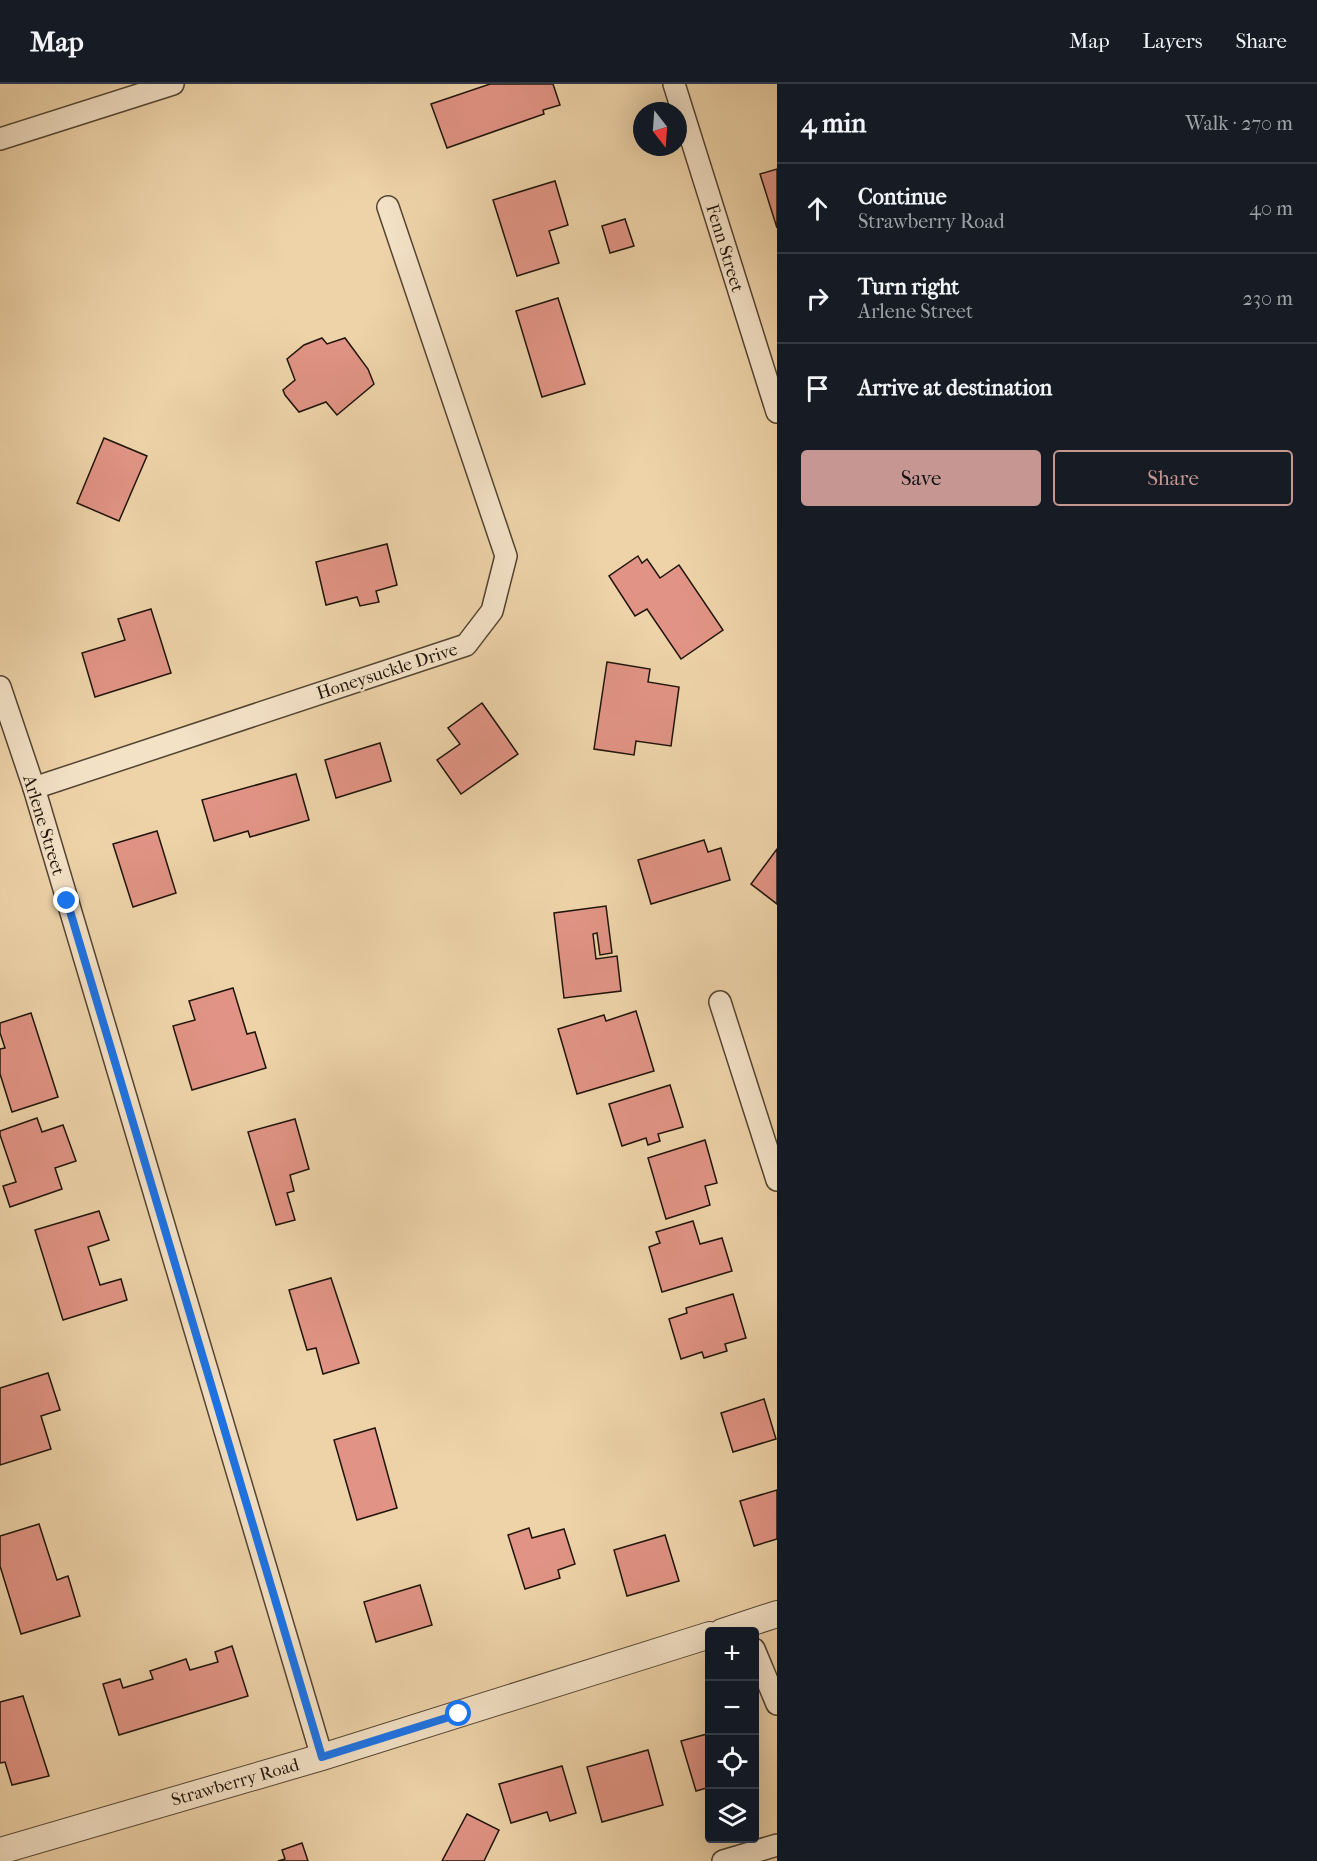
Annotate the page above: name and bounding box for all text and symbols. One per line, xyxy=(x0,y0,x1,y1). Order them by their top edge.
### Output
text: Map xyxy=(30,25,84,58)
text: Map xyxy=(1069,29,1110,53)
text: Layers xyxy=(1143,29,1202,53)
text: Share xyxy=(1235,29,1287,53)
north arrow xyxy=(633,102,687,156)
text: 4 min xyxy=(801,108,866,139)
text: Walk · 270 m xyxy=(1185,112,1293,135)
text: Continue xyxy=(858,184,947,210)
icon: ahead xyxy=(801,192,834,225)
text: 40 m xyxy=(1249,197,1293,220)
street label: Fenn Street xyxy=(701,202,748,295)
text: Strawberry Road xyxy=(858,210,1005,233)
text: Turn right xyxy=(858,274,959,300)
icon: right xyxy=(801,282,834,315)
text: 230 m xyxy=(1243,287,1293,310)
text: Arlene Street xyxy=(858,300,973,323)
icon: arrive xyxy=(801,372,834,405)
text: Arrive at destination xyxy=(858,375,1052,401)
button: Save xyxy=(801,450,1041,506)
button: Share xyxy=(1053,450,1293,506)
street label: Honeysuckle Drive xyxy=(314,639,460,704)
street label: Arlene Street xyxy=(18,772,69,878)
route end xyxy=(53,887,79,913)
map controls xyxy=(705,1627,759,1843)
button: + xyxy=(705,1627,759,1681)
button: − xyxy=(705,1681,759,1735)
route start xyxy=(445,1700,471,1726)
button: locate xyxy=(705,1735,759,1789)
street label: Strawberry Road xyxy=(169,1754,302,1811)
button: layers xyxy=(705,1789,759,1843)

